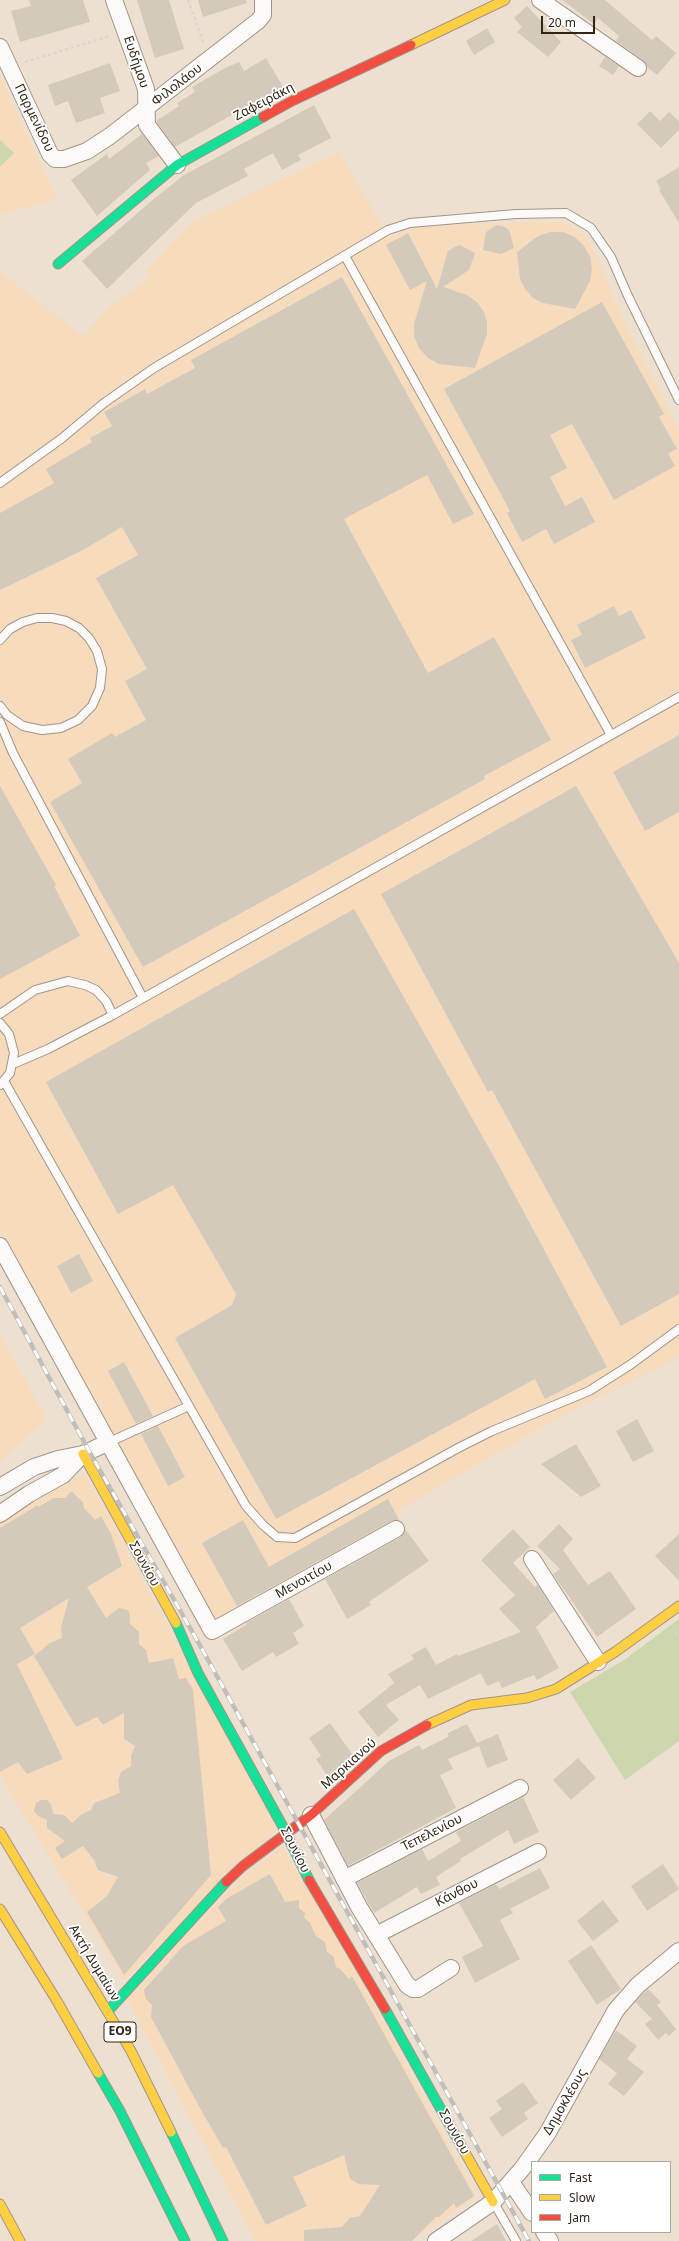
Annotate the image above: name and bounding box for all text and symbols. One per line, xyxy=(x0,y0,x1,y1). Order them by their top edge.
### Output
scale bar xyxy=(543,8,597,34)
text: 20 m xyxy=(548,14,576,31)
street label: Ευδήμου xyxy=(120,34,152,90)
street label: Φιλολάου xyxy=(149,60,205,110)
street label: Ζαφειράκη xyxy=(231,80,297,124)
street label: Παρμενίδου xyxy=(11,82,57,154)
street label: Σουνίου xyxy=(125,1539,163,1589)
street label: Μενοιτίου xyxy=(273,1558,335,1602)
street label: Μαρκιανού xyxy=(318,1735,380,1793)
street label: Τεπελενίου xyxy=(399,1811,465,1855)
street label: Σουνίου xyxy=(277,1825,313,1875)
street label: Κάνθου xyxy=(433,1876,481,1910)
street label: Ακτή Δυμαίων xyxy=(65,1922,123,2004)
road number: ΕΟ9 xyxy=(104,2022,136,2042)
street label: Δημοκλέους xyxy=(540,2066,590,2138)
street label: Σουνίου xyxy=(435,2107,473,2157)
legend xyxy=(531,2161,671,2233)
text: Fast xyxy=(569,2169,592,2186)
text: Slow xyxy=(569,2189,595,2206)
text: Jam xyxy=(569,2209,590,2226)

